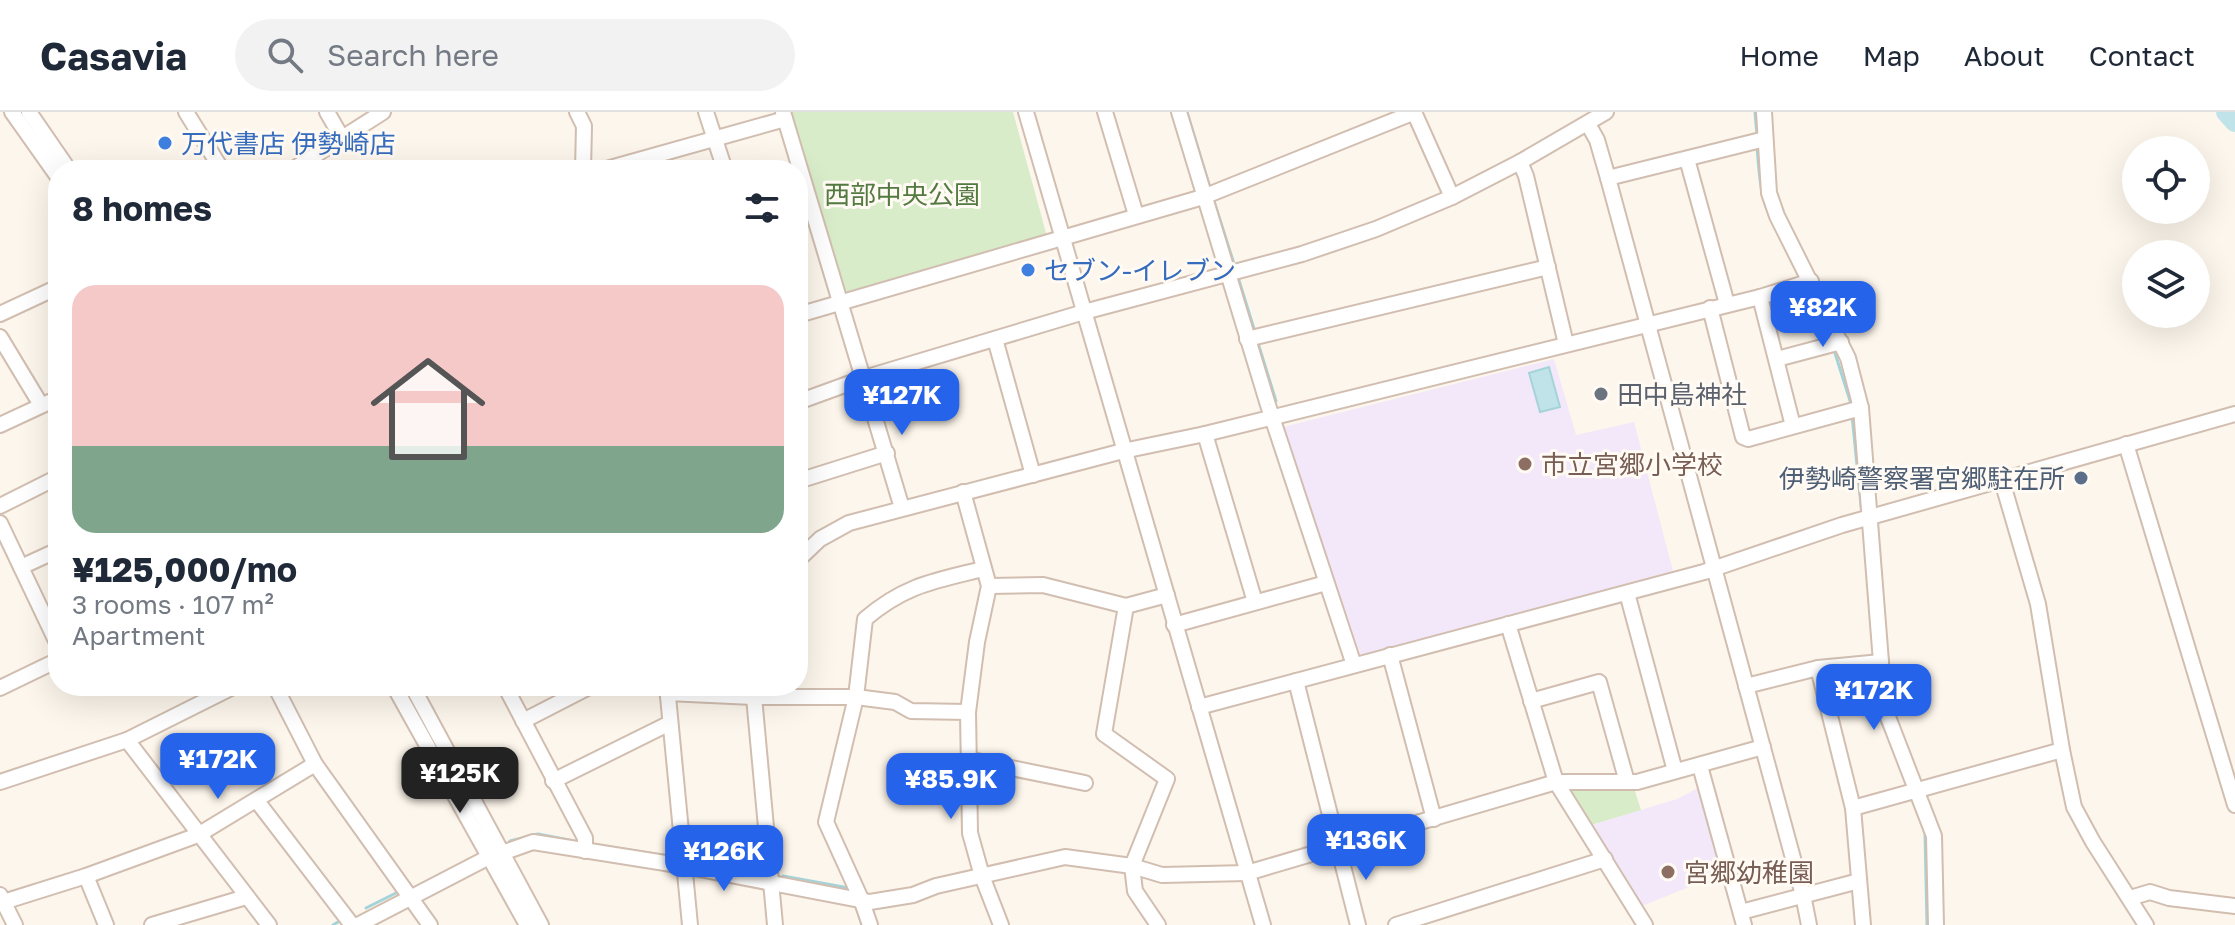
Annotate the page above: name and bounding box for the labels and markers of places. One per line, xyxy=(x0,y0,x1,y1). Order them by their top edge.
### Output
place label: 万代書店 伊勢崎店 xyxy=(181,128,396,159)
marker: 万代書店 伊勢崎店 xyxy=(156,134,174,152)
place label: セブン-イレブン xyxy=(1044,255,1236,286)
marker: セブン-イレブン xyxy=(1019,261,1037,279)
pin: ¥82K xyxy=(1776,281,1870,349)
pin: ¥127K xyxy=(846,369,958,437)
place label: 田中島神社 xyxy=(1617,379,1747,410)
marker: 田中島神社 xyxy=(1592,385,1610,403)
place label: 市立宮郷小学校 xyxy=(1541,449,1723,480)
marker: 市立宮郷小学校 xyxy=(1516,455,1534,473)
place label: 伊勢崎警察署宮郷駐在所 xyxy=(1779,463,2065,494)
marker: 伊勢崎警察署宮郷駐在所 xyxy=(2072,469,2090,487)
pin: ¥172K xyxy=(1818,664,1930,732)
pin: ¥172K xyxy=(162,733,274,801)
pin: ¥125K xyxy=(404,747,516,815)
pin: ¥85.9K xyxy=(886,753,1016,821)
pin: ¥136K xyxy=(1310,814,1422,882)
pin: ¥126K xyxy=(668,825,780,893)
place label: 宮郷幼稚園 xyxy=(1684,857,1814,888)
marker: 宮郷幼稚園 xyxy=(1659,863,1677,881)

